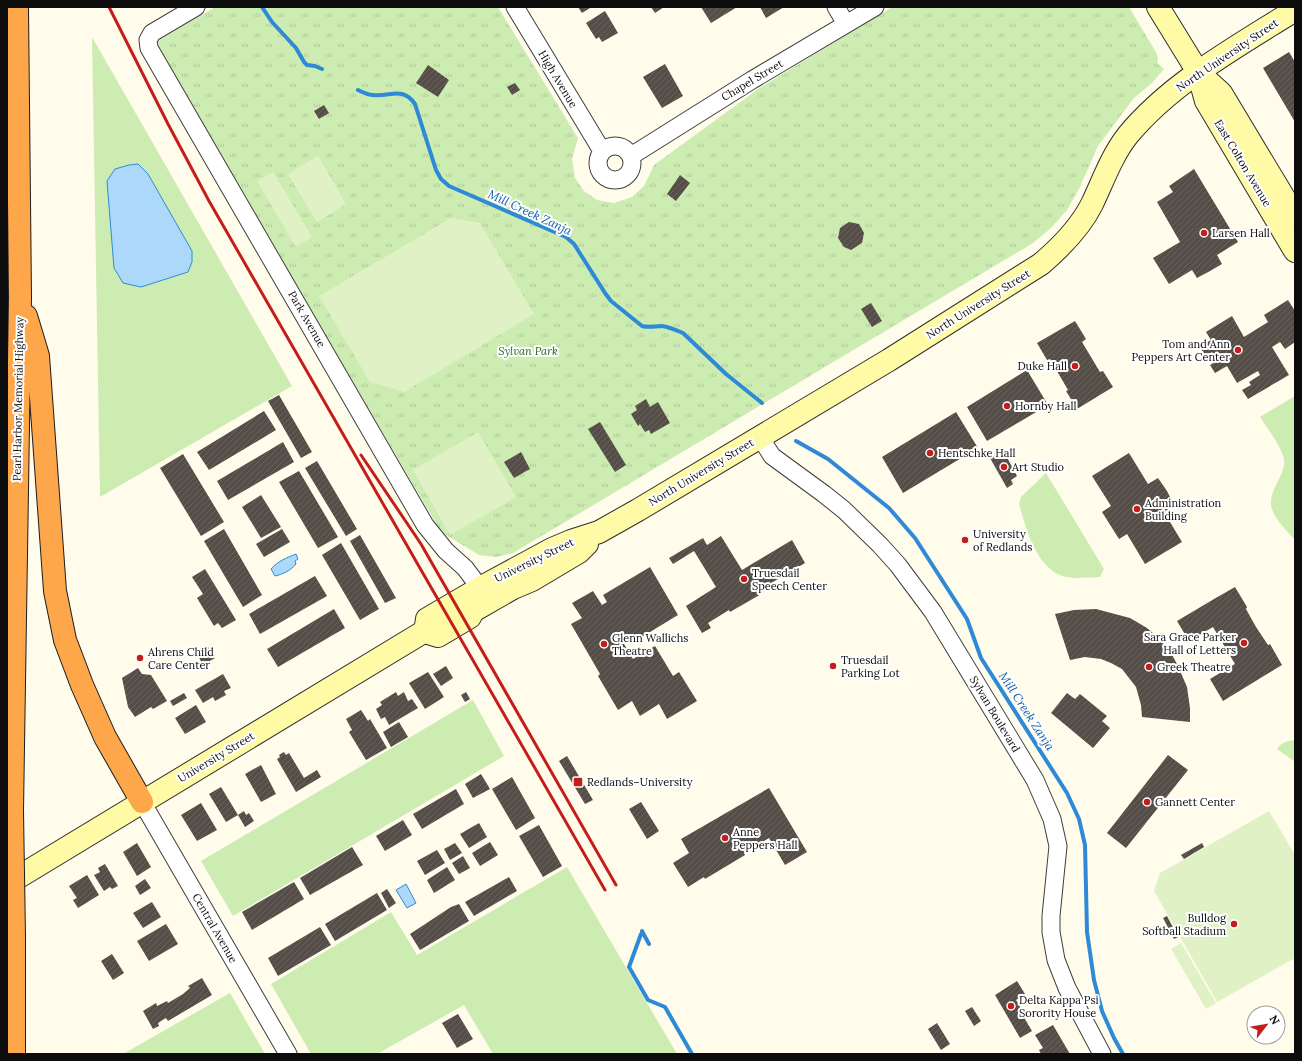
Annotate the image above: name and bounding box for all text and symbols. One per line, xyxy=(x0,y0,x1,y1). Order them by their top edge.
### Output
street label: North University Street xyxy=(1173,15,1281,94)
street label: High Avenue xyxy=(535,48,581,110)
street label: Chapel Street xyxy=(719,56,786,104)
street label: East Colton Avenue xyxy=(1211,117,1275,209)
water label: Mill Creek Zanja xyxy=(486,186,575,238)
place label: Larsen Hall xyxy=(1212,226,1270,240)
marker: Larsen Hall xyxy=(1199,228,1209,238)
street label: North University Street xyxy=(923,266,1033,342)
street label: Park Avenue xyxy=(285,288,329,350)
street label: Pearl Harbor Memorial Highway xyxy=(10,317,26,481)
place label: Tom and Ann Peppers Art Center xyxy=(1132,337,1230,364)
park label: Sylvan Park xyxy=(498,344,558,358)
marker: Tom and Ann Peppers Art Center xyxy=(1233,345,1243,355)
place label: Duke Hall xyxy=(1017,359,1067,373)
marker: Duke Hall xyxy=(1070,361,1080,371)
place label: Hornby Hall xyxy=(1015,399,1076,413)
marker: Hornby Hall xyxy=(1002,401,1012,411)
street label: North University Street xyxy=(646,435,757,509)
place label: Hentschke Hall xyxy=(938,446,1016,460)
marker: Hentschke Hall xyxy=(925,448,935,458)
place label: Art Studio xyxy=(1011,460,1064,474)
marker: Art Studio xyxy=(999,462,1009,472)
place label: Administration Building xyxy=(1144,496,1222,523)
marker: Administration Building xyxy=(1132,504,1142,514)
place label: University of Redlands xyxy=(973,527,1032,554)
street label: University Street xyxy=(492,534,577,585)
marker: University of Redlands xyxy=(960,535,970,545)
place label: Truesdail Speech Center xyxy=(752,566,827,593)
marker: Truesdail Speech Center xyxy=(739,574,749,584)
place label: Sara Grace Parker Hall of Letters xyxy=(1144,630,1236,657)
place label: Glenn Wallichs Theatre xyxy=(612,631,688,658)
marker: Sara Grace Parker Hall of Letters xyxy=(1239,638,1249,648)
marker: Glenn Wallichs Theatre xyxy=(599,639,609,649)
place label: Ahrens Child Care Center xyxy=(147,645,214,672)
marker: Ahrens Child Care Center xyxy=(135,653,145,663)
place label: Truesdail Parking Lot xyxy=(841,653,900,680)
place label: Greek Theatre xyxy=(1157,660,1231,674)
marker: Truesdail Parking Lot xyxy=(828,661,838,671)
marker: Greek Theatre xyxy=(1144,662,1154,672)
water label: Mill Creek Zanja xyxy=(996,669,1058,753)
street label: Sylvan Boulevard xyxy=(967,673,1024,755)
street label: University Street xyxy=(175,728,257,785)
place label: Redlands–University xyxy=(587,775,693,789)
marker: Redlands–University xyxy=(572,776,584,788)
place label: Gannett Center xyxy=(1155,795,1235,809)
marker: Gannett Center xyxy=(1142,797,1152,807)
place label: Anne Peppers Hall xyxy=(732,825,798,852)
marker: Anne Peppers Hall xyxy=(720,833,730,843)
street label: Central Avenue xyxy=(189,891,241,965)
place label: Bulldog Softball Stadium xyxy=(1142,911,1227,938)
marker: Bulldog Softball Stadium xyxy=(1229,919,1239,929)
place label: Delta Kappa Psi Sorority House xyxy=(1019,993,1099,1020)
marker: Delta Kappa Psi Sorority House xyxy=(1006,1001,1016,1011)
north arrow xyxy=(1246,1005,1286,1045)
text: N xyxy=(1266,1013,1283,1028)

